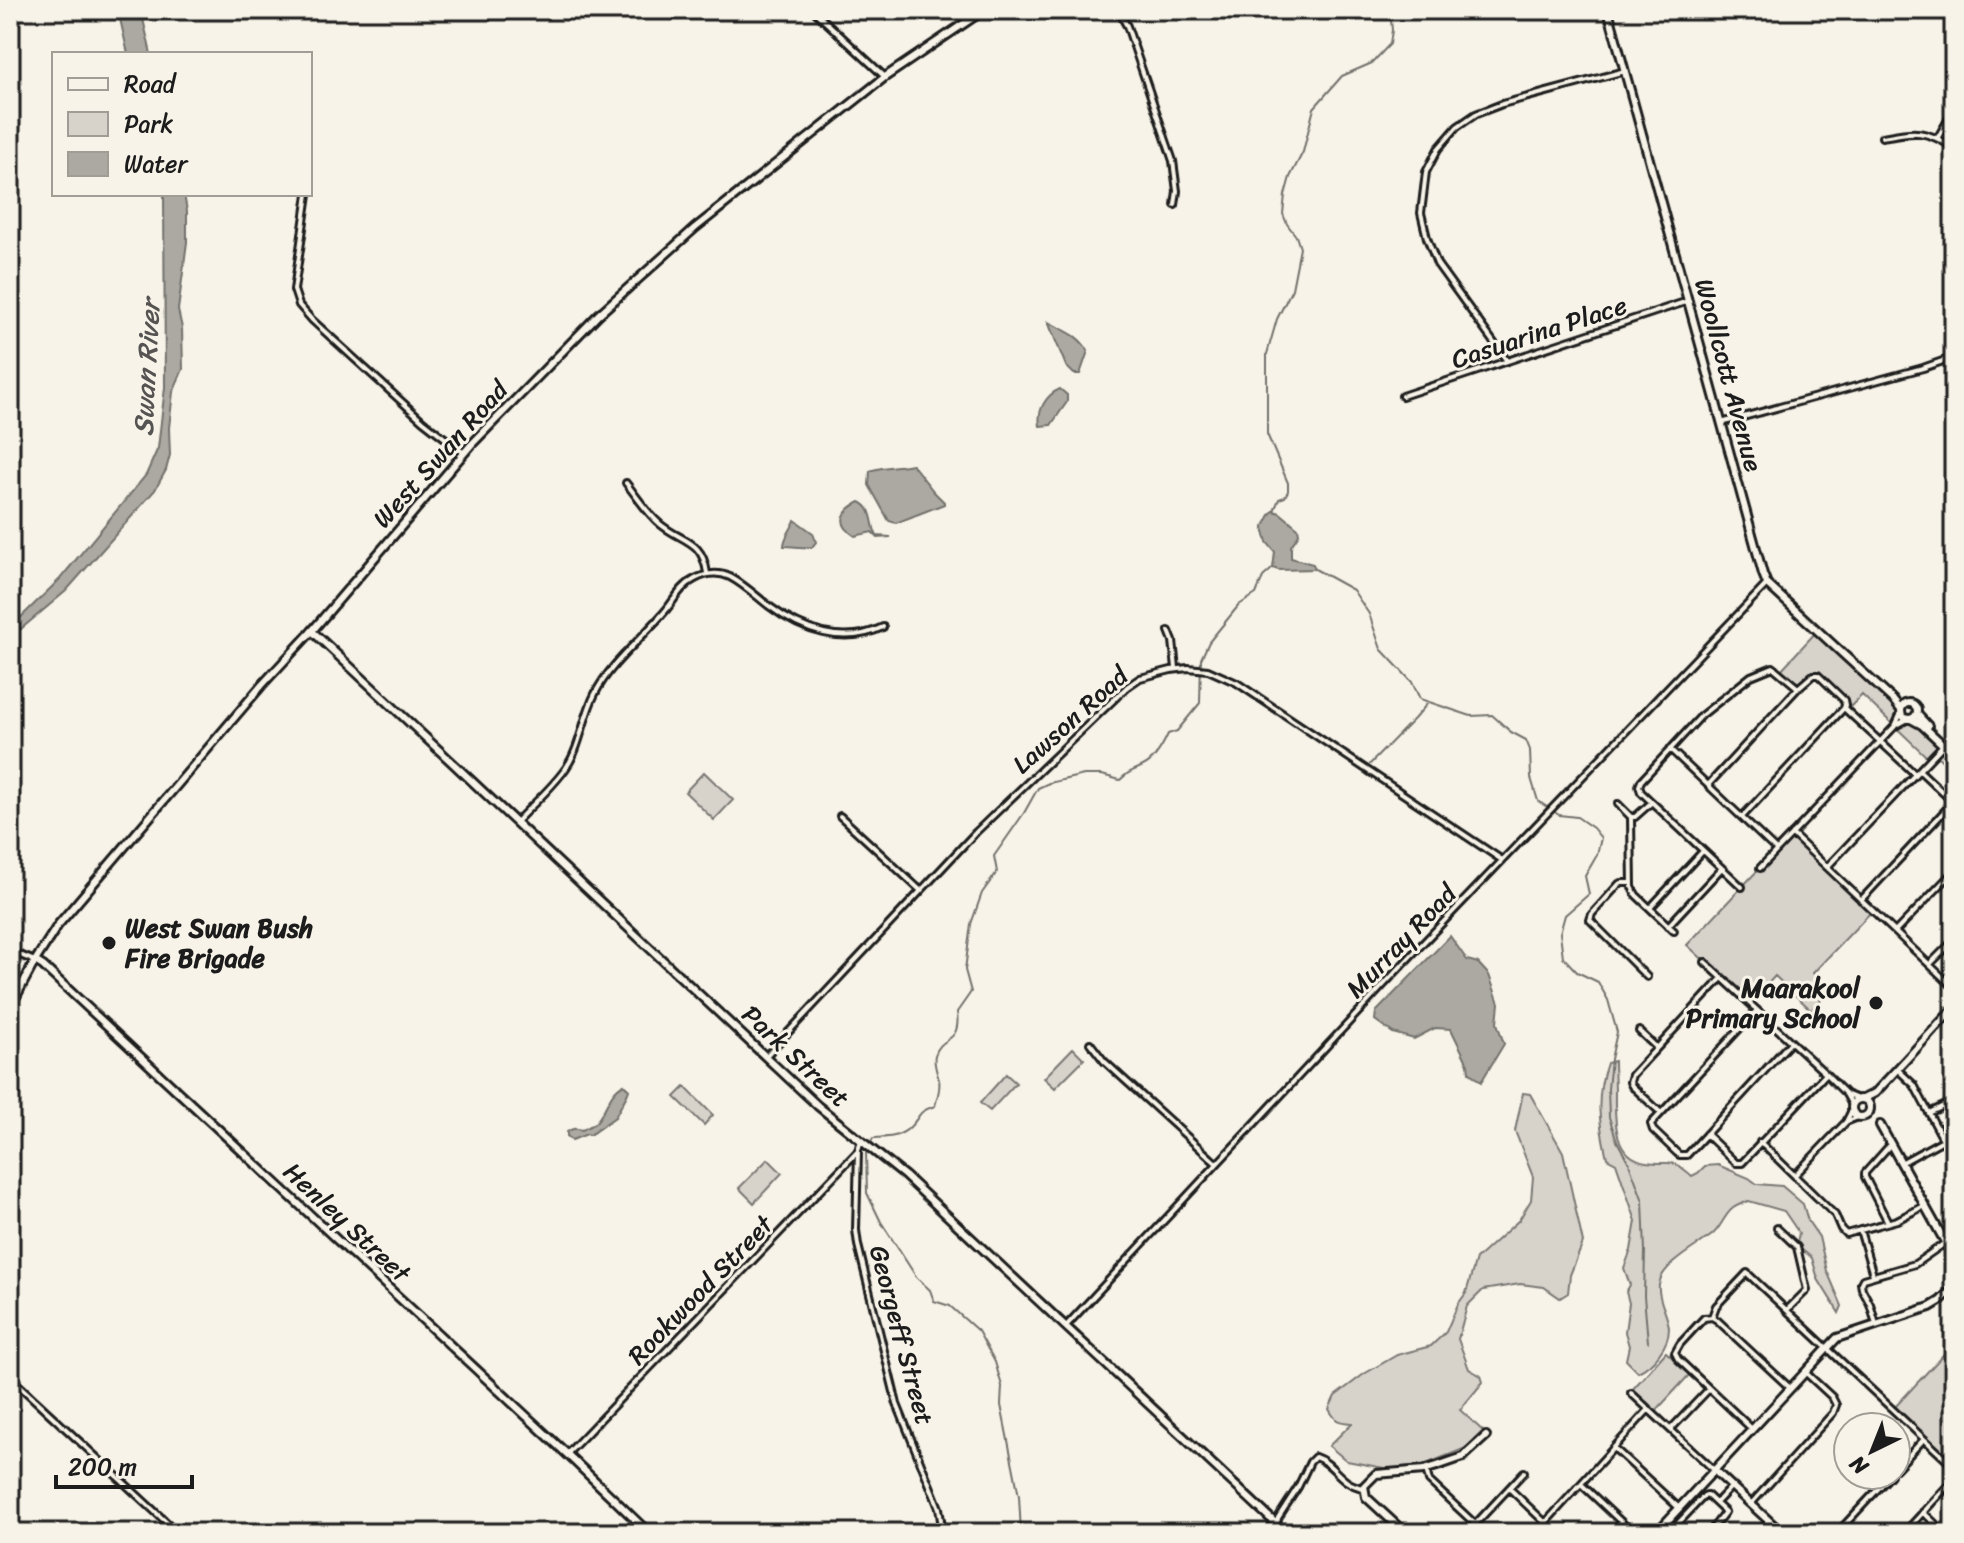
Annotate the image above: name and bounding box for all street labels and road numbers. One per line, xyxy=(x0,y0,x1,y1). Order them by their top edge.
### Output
street label: Woollcott Avenue xyxy=(1681,273,1777,477)
street label: Casuarina Place xyxy=(1445,282,1633,382)
street label: West Swan Road xyxy=(360,368,521,539)
street label: Lawson Road xyxy=(1001,653,1141,785)
street label: Murray Road xyxy=(1334,871,1469,1009)
street label: Park Street xyxy=(731,993,861,1119)
street label: Henley Street xyxy=(272,1150,423,1295)
street label: Rookwood Street xyxy=(616,1203,785,1376)
street label: Georgeff Street xyxy=(856,1240,948,1430)

